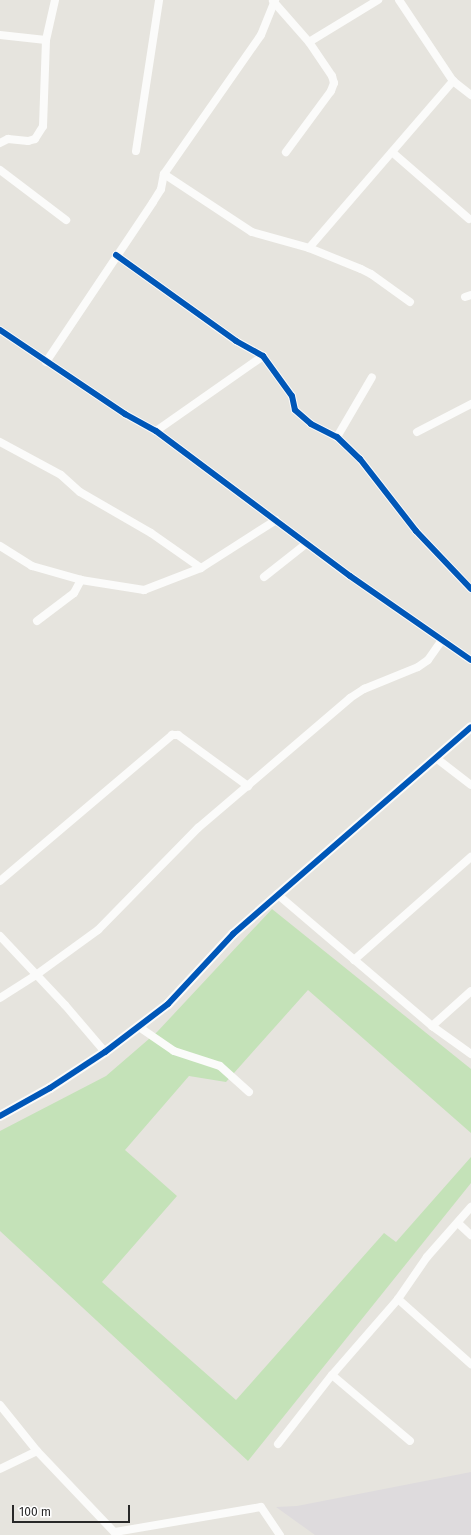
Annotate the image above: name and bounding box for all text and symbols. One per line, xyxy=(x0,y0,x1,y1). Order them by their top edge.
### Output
scale bar xyxy=(14,1497,132,1523)
text: 100 m xyxy=(19,1505,51,1519)

